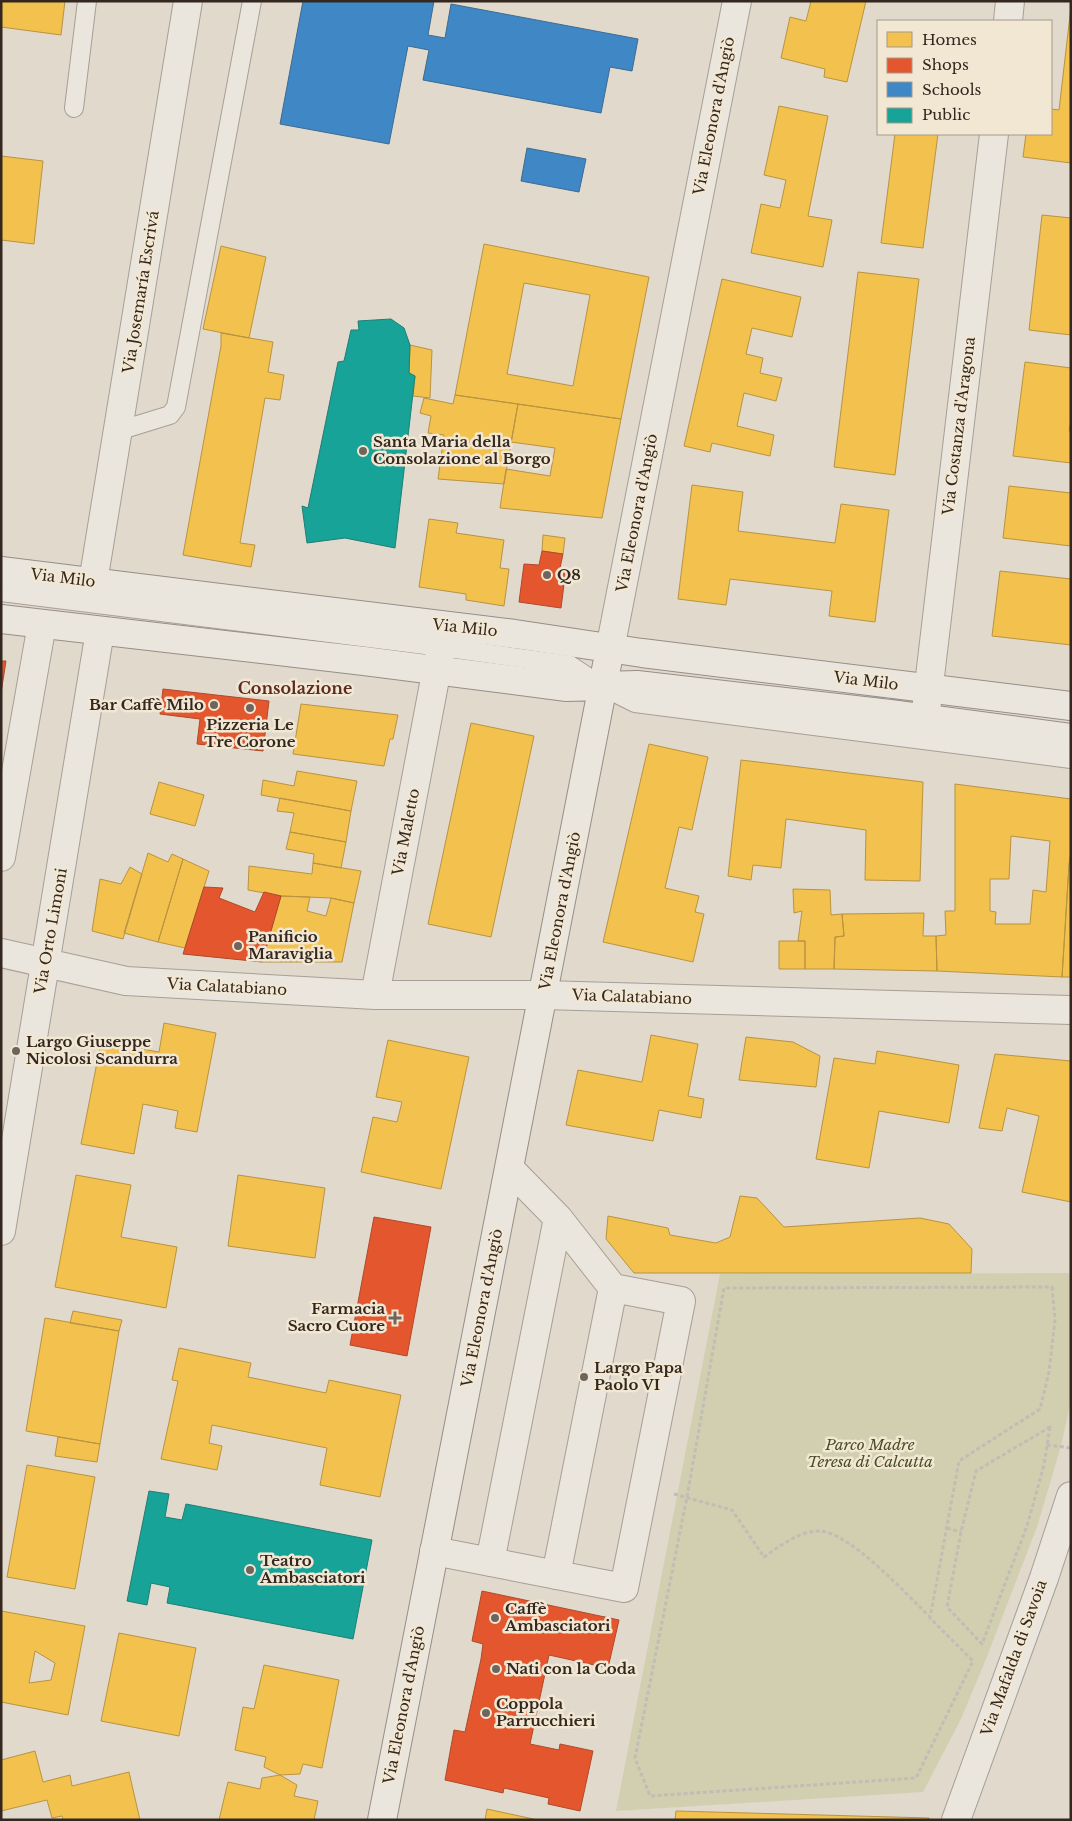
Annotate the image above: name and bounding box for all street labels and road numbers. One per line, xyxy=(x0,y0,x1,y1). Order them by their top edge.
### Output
street label: Via Eleonora d'Angiò xyxy=(689,35,738,198)
street label: Via Josemaría Escrivá xyxy=(118,209,163,376)
street label: Via Costanza d'Aragona xyxy=(938,335,979,517)
street label: Via Eleonora d'Angiò xyxy=(612,432,661,595)
street label: Via Milo xyxy=(28,564,97,591)
street label: Via Milo xyxy=(431,615,499,640)
street label: Via Milo xyxy=(831,667,900,694)
street label: Via Maletto xyxy=(388,786,423,878)
street label: Via Eleonora d'Angiò xyxy=(535,830,584,993)
street label: Via Orto Limoni xyxy=(30,866,71,996)
street label: Via Calatabiano xyxy=(166,974,288,999)
street label: Via Calatabiano xyxy=(571,985,693,1008)
street label: Via Eleonora d'Angiò xyxy=(457,1227,506,1390)
street label: Via Mafalda di Savoia xyxy=(976,1576,1051,1740)
street label: Via Eleonora d'Angiò xyxy=(379,1624,428,1787)

